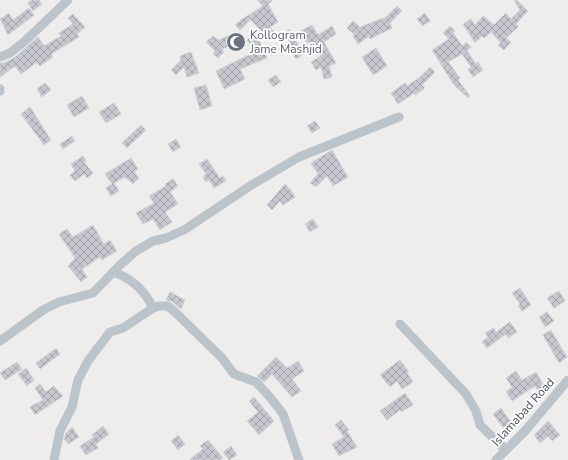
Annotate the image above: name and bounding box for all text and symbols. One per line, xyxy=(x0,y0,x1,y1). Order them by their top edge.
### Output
place label: Kollogram Jame Mashjid xyxy=(249,27,322,57)
mosque icon: Kollogram Jame Mashjid xyxy=(225,31,247,53)
street label: Islamabad Road xyxy=(488,374,558,450)

